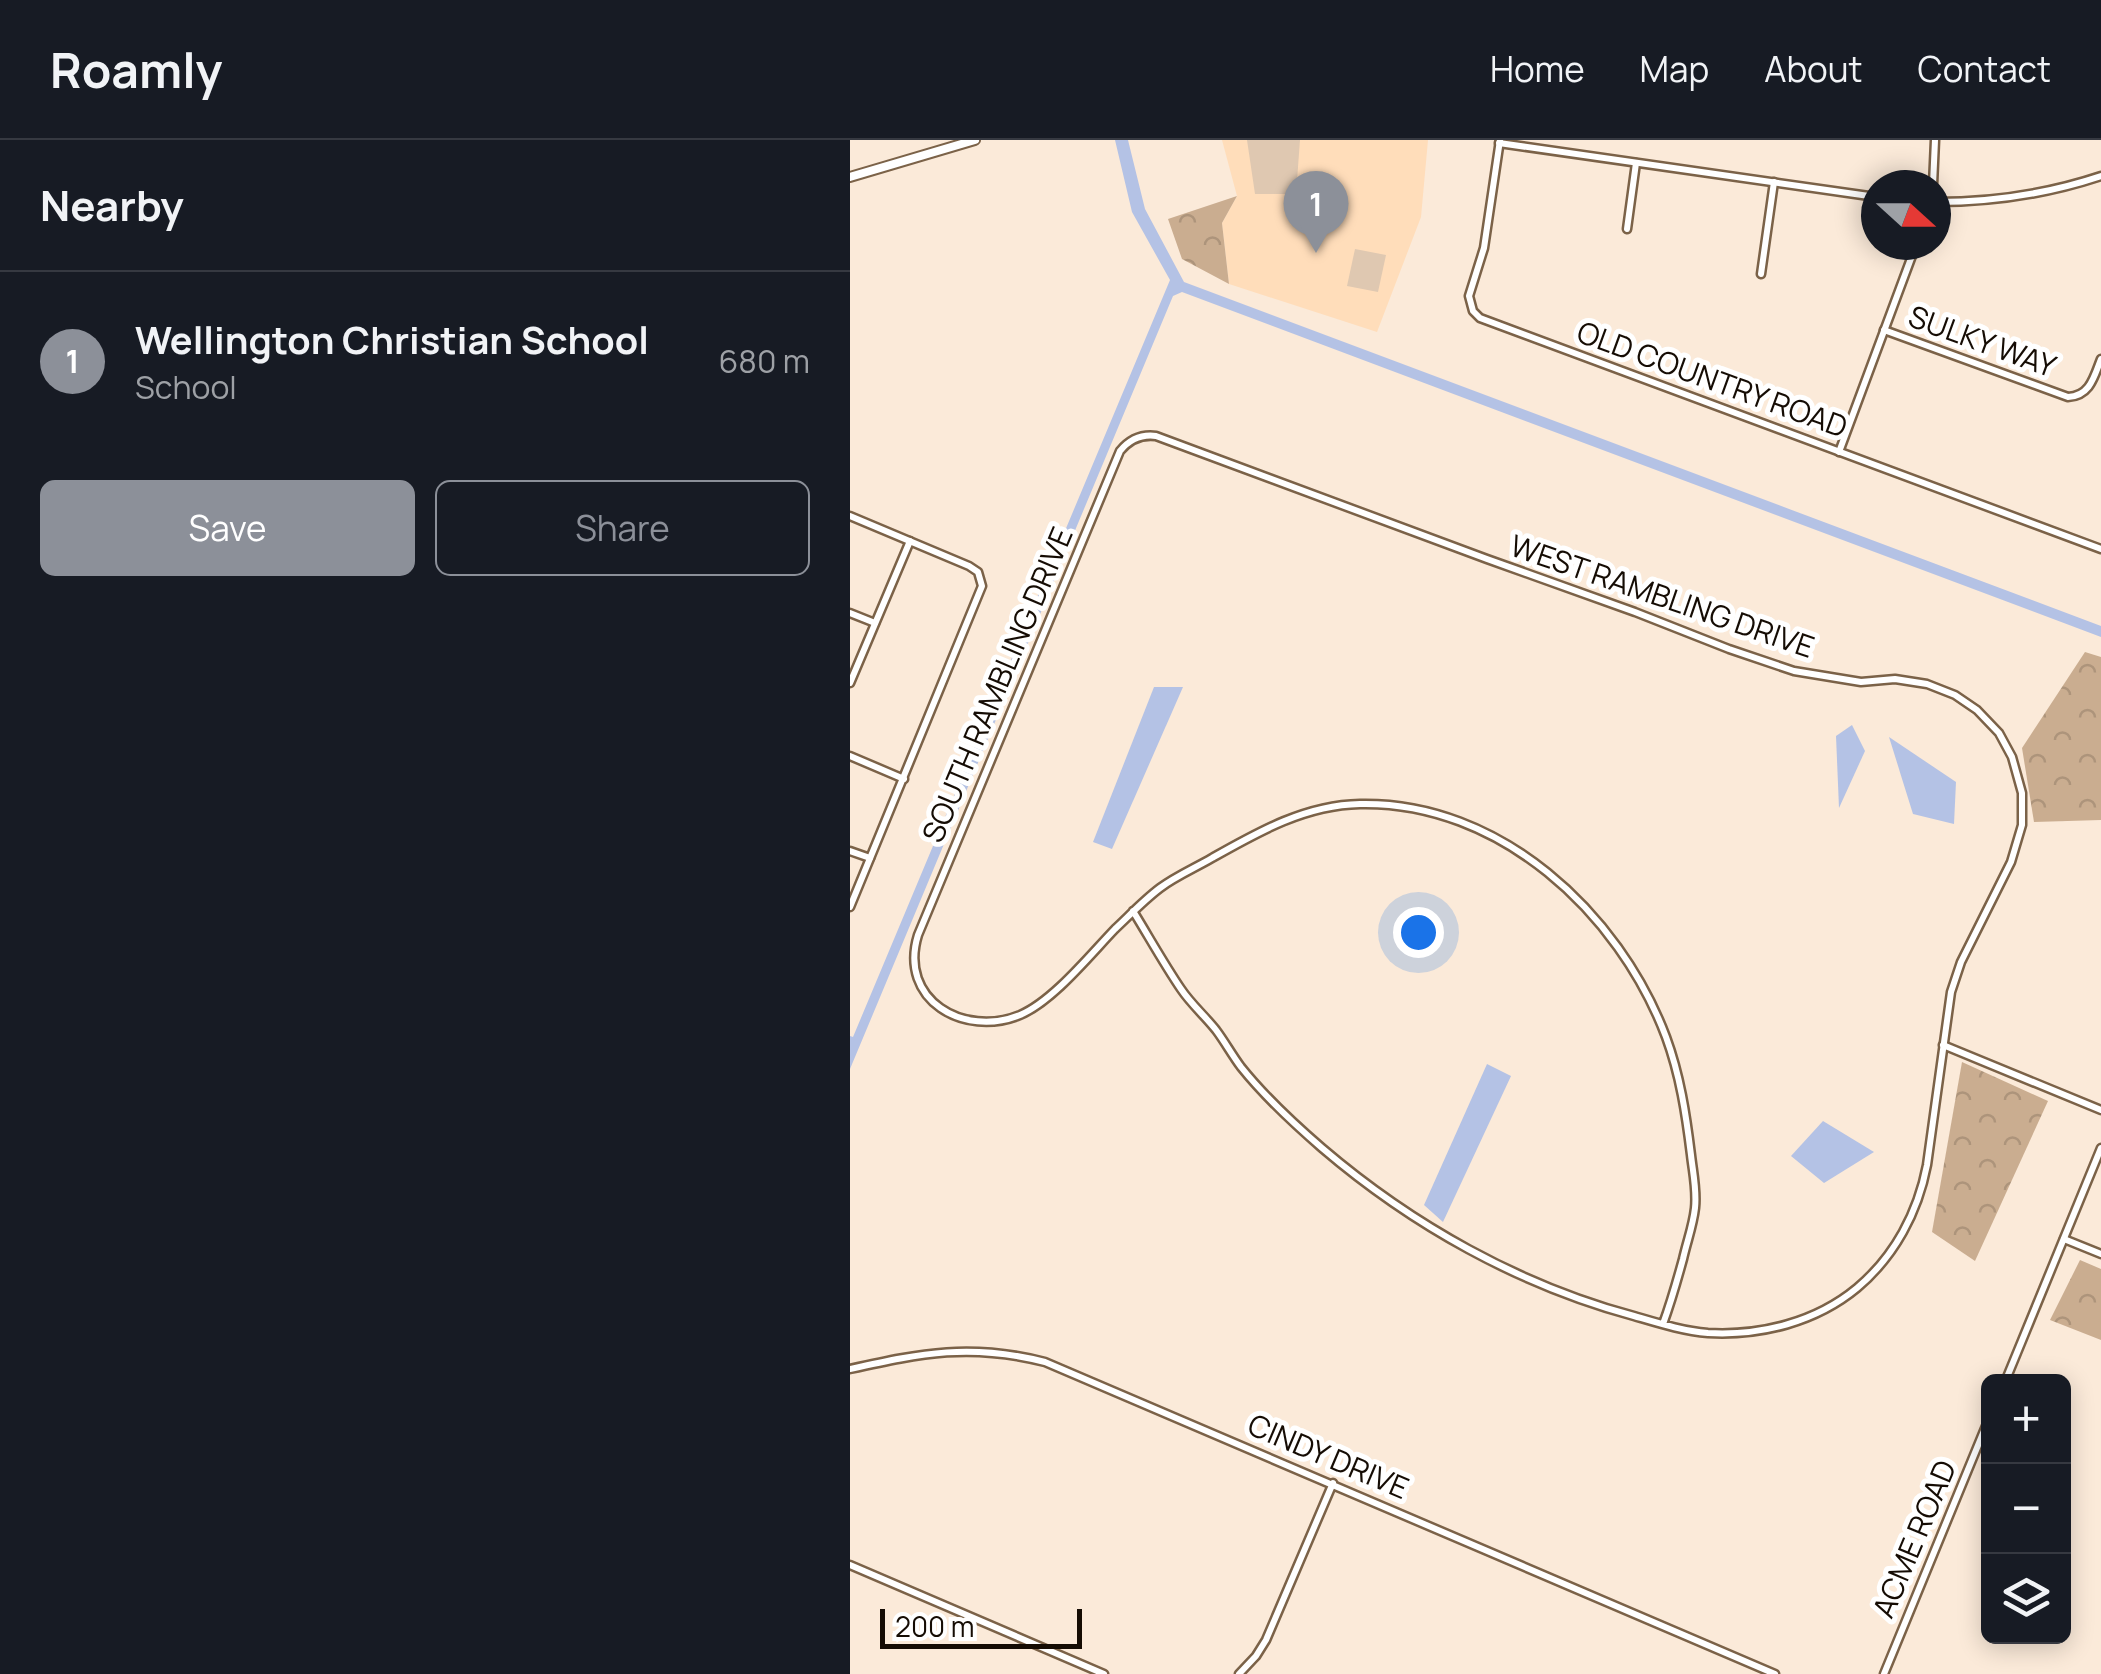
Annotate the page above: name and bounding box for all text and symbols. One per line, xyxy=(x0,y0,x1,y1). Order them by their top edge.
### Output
text: Roamly xyxy=(50,37,222,102)
text: Home xyxy=(1490,45,1585,93)
text: Map xyxy=(1640,45,1709,93)
text: About xyxy=(1764,45,1863,93)
text: Contact xyxy=(1918,45,2051,93)
north arrow xyxy=(1861,170,1951,260)
pin: 1 xyxy=(1284,171,1348,253)
text: Nearby xyxy=(40,176,184,234)
street label: SULKY WAY xyxy=(1903,295,2062,386)
street label: OLD COUNTRY ROAD xyxy=(1572,311,1853,447)
text: Wellington Christian School xyxy=(135,313,649,365)
text: 1 xyxy=(65,339,80,383)
text: 680 m xyxy=(719,339,810,383)
text: School xyxy=(135,365,237,409)
button: Save xyxy=(40,480,415,576)
button: Share xyxy=(435,480,810,576)
street label: SOUTH RAMBLING DRIVE xyxy=(912,521,1082,848)
street label: WEST RAMBLING DRIVE xyxy=(1505,524,1820,667)
your location xyxy=(1393,907,1444,958)
map controls xyxy=(1981,1374,2071,1644)
button: + xyxy=(1981,1374,2071,1464)
street label: CINDY DRIVE xyxy=(1242,1403,1415,1508)
street label: ACME ROAD xyxy=(1862,1453,1965,1623)
button: − xyxy=(1981,1464,2071,1554)
button: layers xyxy=(1981,1554,2071,1644)
scale bar xyxy=(880,1604,1082,1648)
text: 200 m xyxy=(895,1607,974,1645)

